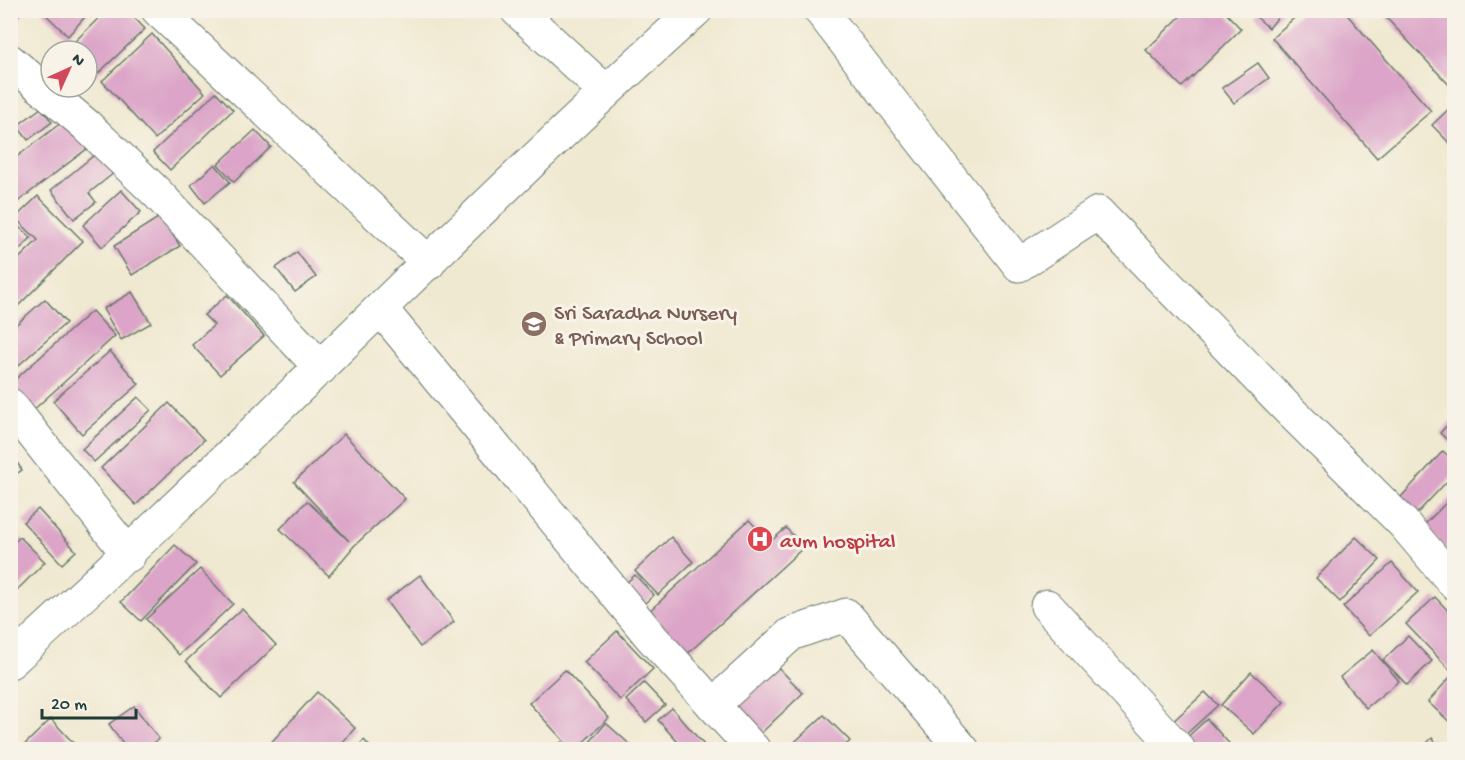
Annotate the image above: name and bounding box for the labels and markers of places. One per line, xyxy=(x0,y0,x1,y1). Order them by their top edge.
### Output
place label: Sri Saradha Nursery & Primary School xyxy=(554,302,737,353)
school or university icon: Sri Saradha Nursery & Primary School xyxy=(519,309,549,339)
hospital icon: avm hospital xyxy=(745,524,775,554)
place label: avm hospital xyxy=(780,530,896,556)

